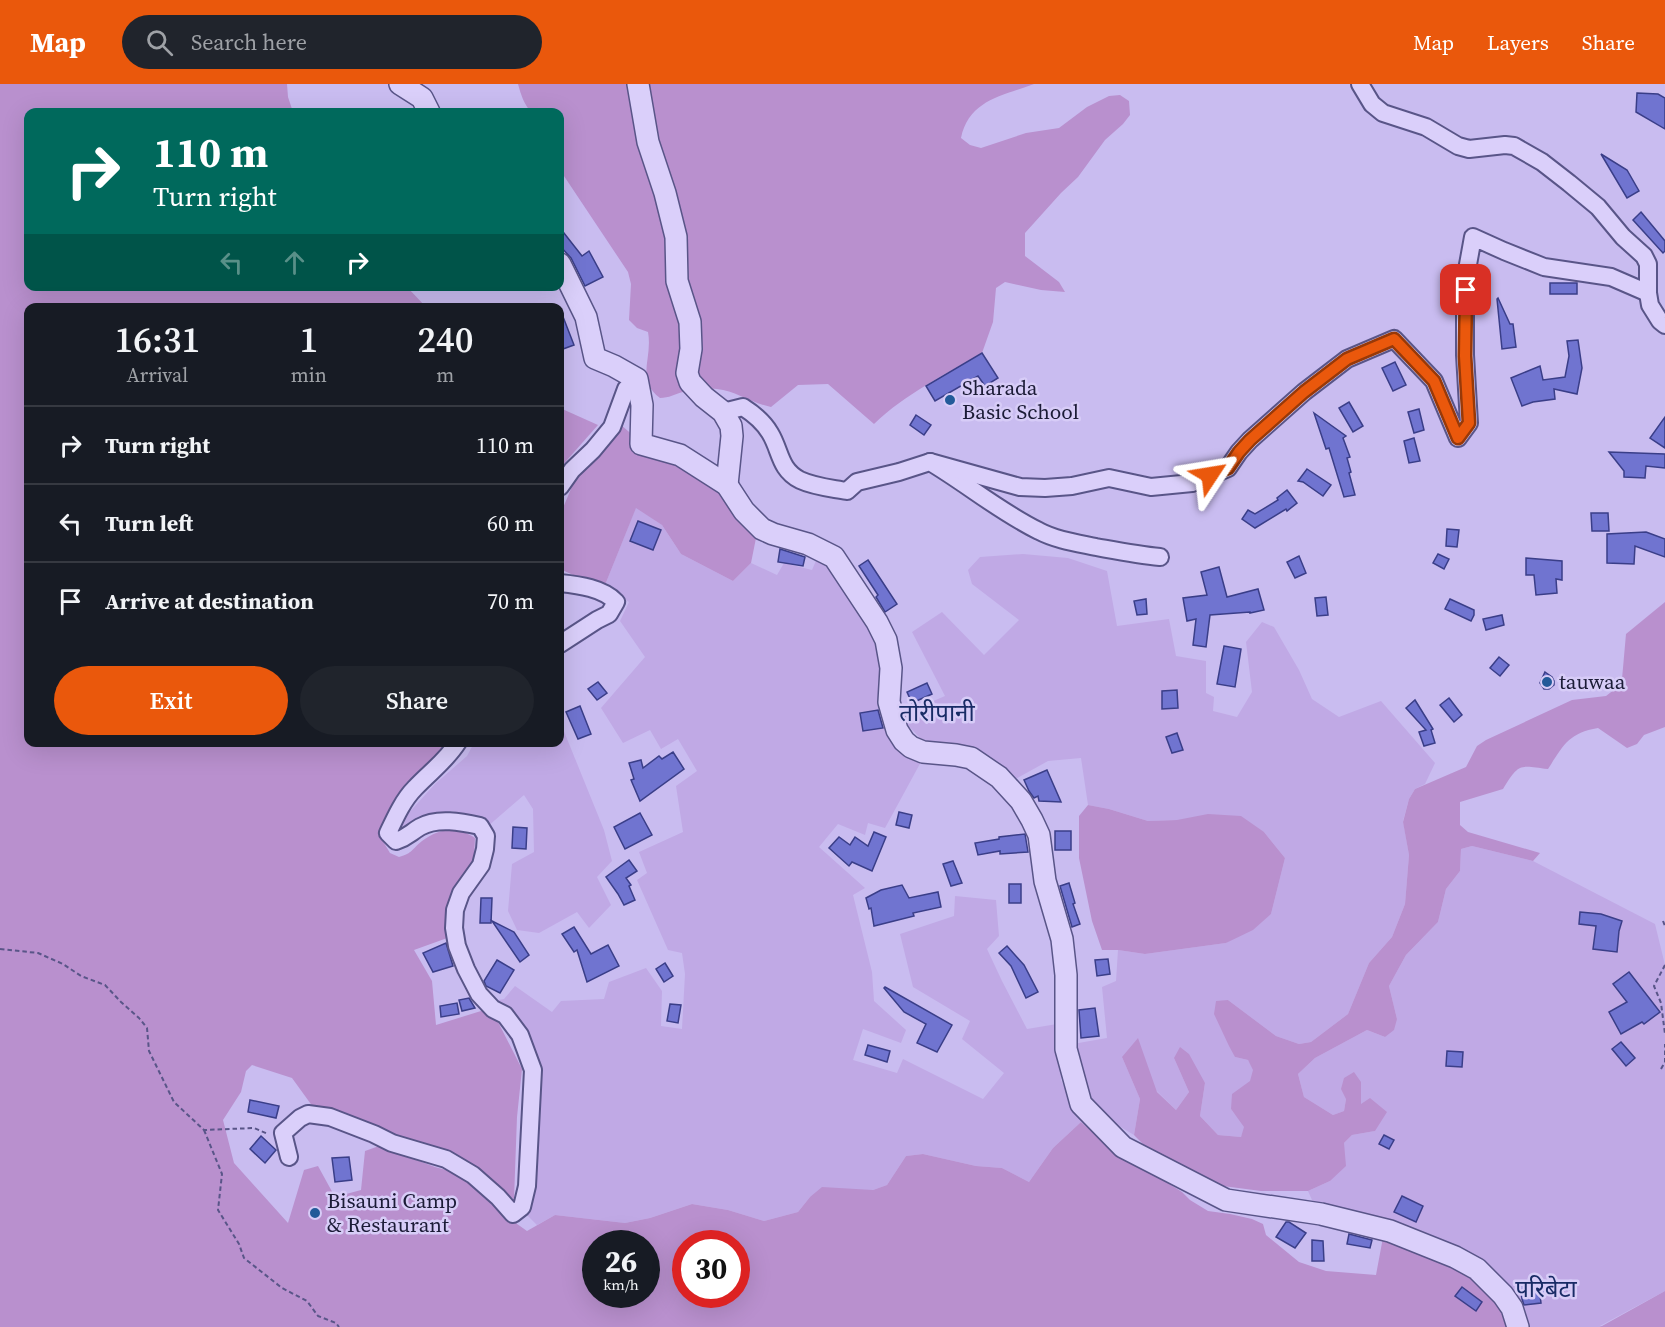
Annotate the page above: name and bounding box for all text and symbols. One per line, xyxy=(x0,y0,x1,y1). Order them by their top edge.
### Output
search box xyxy=(122,15,542,69)
text: Map xyxy=(30,23,86,61)
icon: search xyxy=(143,26,176,59)
text: Search here xyxy=(191,27,307,57)
text: Map xyxy=(1413,28,1454,57)
text: Layers xyxy=(1487,28,1549,57)
text: Share xyxy=(1582,28,1635,57)
text: 110 m xyxy=(153,123,268,181)
icon: right xyxy=(54,132,132,210)
text: Turn right xyxy=(153,178,277,215)
icon: left xyxy=(215,246,248,279)
icon: ahead xyxy=(278,246,311,279)
icon: right xyxy=(341,246,374,279)
pin xyxy=(1440,264,1491,315)
icon: arrive xyxy=(1449,273,1482,306)
text: 16:31 xyxy=(115,315,200,364)
text: 1 xyxy=(299,315,318,364)
text: 240 xyxy=(417,315,473,364)
text: Arrival xyxy=(126,361,188,389)
text: min xyxy=(291,361,327,389)
text: m xyxy=(436,361,454,389)
place label: Sharada Basic School xyxy=(962,373,1079,426)
marker: Sharada Basic School xyxy=(943,393,957,407)
icon: right xyxy=(54,429,87,462)
text: Turn right xyxy=(105,430,210,460)
text: 110 m xyxy=(476,430,534,460)
position arrow xyxy=(1178,443,1242,507)
icon: left xyxy=(54,507,87,540)
text: Turn left xyxy=(105,508,193,538)
text: 60 m xyxy=(487,508,534,538)
icon: arrive xyxy=(54,585,87,618)
text: Arrive at destination xyxy=(105,586,314,616)
text: 70 m xyxy=(487,586,534,616)
button: Exit xyxy=(54,666,288,735)
button: Share xyxy=(300,666,534,735)
place label: tauwaa xyxy=(1559,667,1626,696)
marker: tauwaa xyxy=(1540,675,1554,689)
district label: तोरीपानी xyxy=(899,696,975,729)
place label: Bisauni Camp & Restaurant xyxy=(327,1186,457,1239)
marker: Bisauni Camp & Restaurant xyxy=(308,1206,322,1220)
speed limit sign: 30 xyxy=(672,1230,750,1308)
text: 26 xyxy=(605,1241,637,1282)
district label: परिबेटा xyxy=(1515,1272,1578,1305)
text: km/h xyxy=(603,1274,639,1295)

